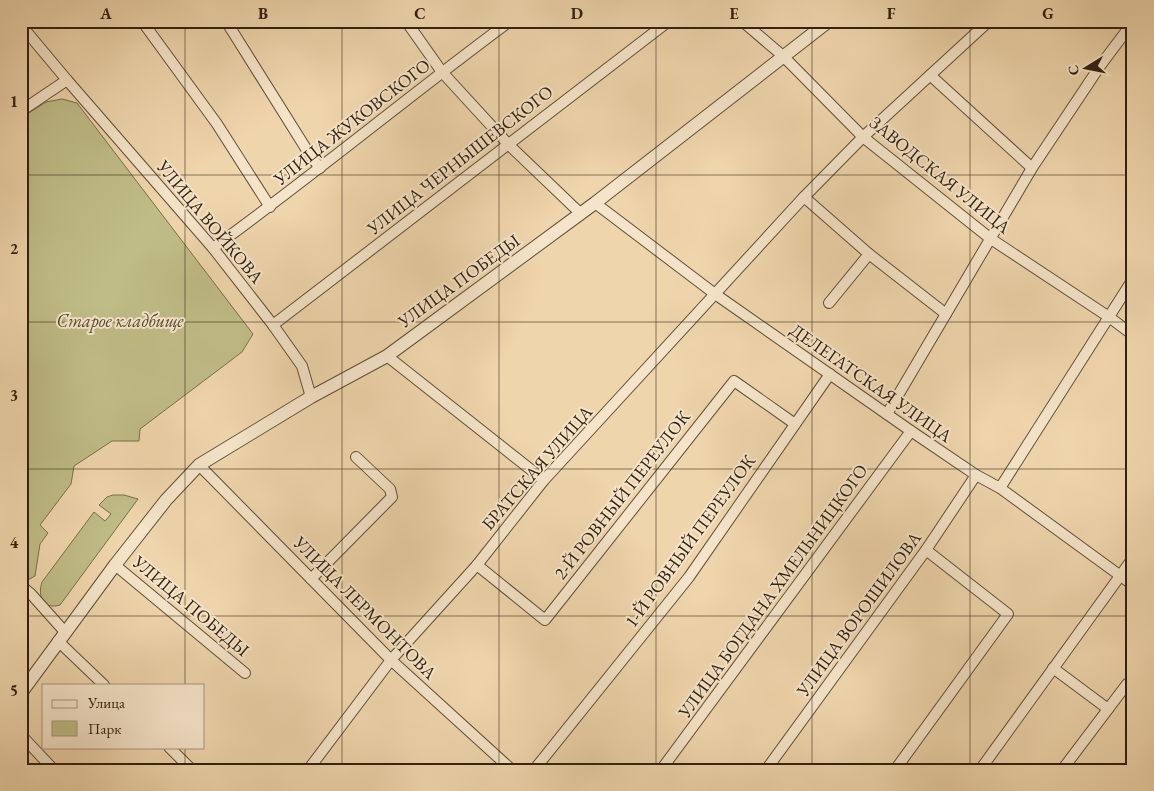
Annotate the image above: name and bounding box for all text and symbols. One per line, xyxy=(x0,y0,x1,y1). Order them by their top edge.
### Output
text: A xyxy=(99,3,112,24)
text: B xyxy=(258,3,268,24)
text: C xyxy=(414,3,426,24)
text: D xyxy=(571,3,583,24)
text: E xyxy=(729,3,739,24)
text: F xyxy=(887,3,896,24)
text: G xyxy=(1042,3,1054,24)
north arrow xyxy=(1062,42,1112,92)
street label: УЛИЦА ЖУКОВСКОГО xyxy=(268,53,435,190)
text: С xyxy=(1063,64,1083,77)
street label: УЛИЦА ЧЕРНЫШЕВСКОГО xyxy=(361,80,557,240)
text: 1 xyxy=(10,91,18,112)
street label: ЗАВОДСКАЯ УЛИЦА xyxy=(865,111,1016,239)
street label: УЛИЦА ВОЙКОВА xyxy=(151,154,269,289)
street label: УЛИЦА ПОБЕДЫ xyxy=(392,228,524,333)
text: 2 xyxy=(10,238,19,259)
park label: Старое кладбище xyxy=(57,309,184,333)
street label: ДЕЛЕГАТСКАЯ УЛИЦА xyxy=(786,318,957,448)
text: 3 xyxy=(10,385,18,406)
street label: БРАТСКАЯ УЛИЦА xyxy=(476,400,597,535)
street label: 2-Й РОВНЫЙ ПЕРЕУЛОК xyxy=(549,406,695,584)
street label: 1-Й РОВНЫЙ ПЕРЕУЛОК xyxy=(619,450,760,632)
street label: УЛИЦА БОГДАНА ХМЕЛЬНИЦКОГО xyxy=(672,459,872,723)
street label: УЛИЦА ВОРОШИЛОВА xyxy=(790,526,926,701)
street label: УЛИЦА ЛЕРМОНТОВА xyxy=(288,530,442,685)
text: 4 xyxy=(10,532,19,553)
street label: УЛИЦА ПОБЕДЫ xyxy=(128,549,255,661)
text: 5 xyxy=(10,680,18,701)
legend xyxy=(42,684,205,748)
text: Улица xyxy=(87,693,125,712)
text: Парк xyxy=(88,719,121,738)

